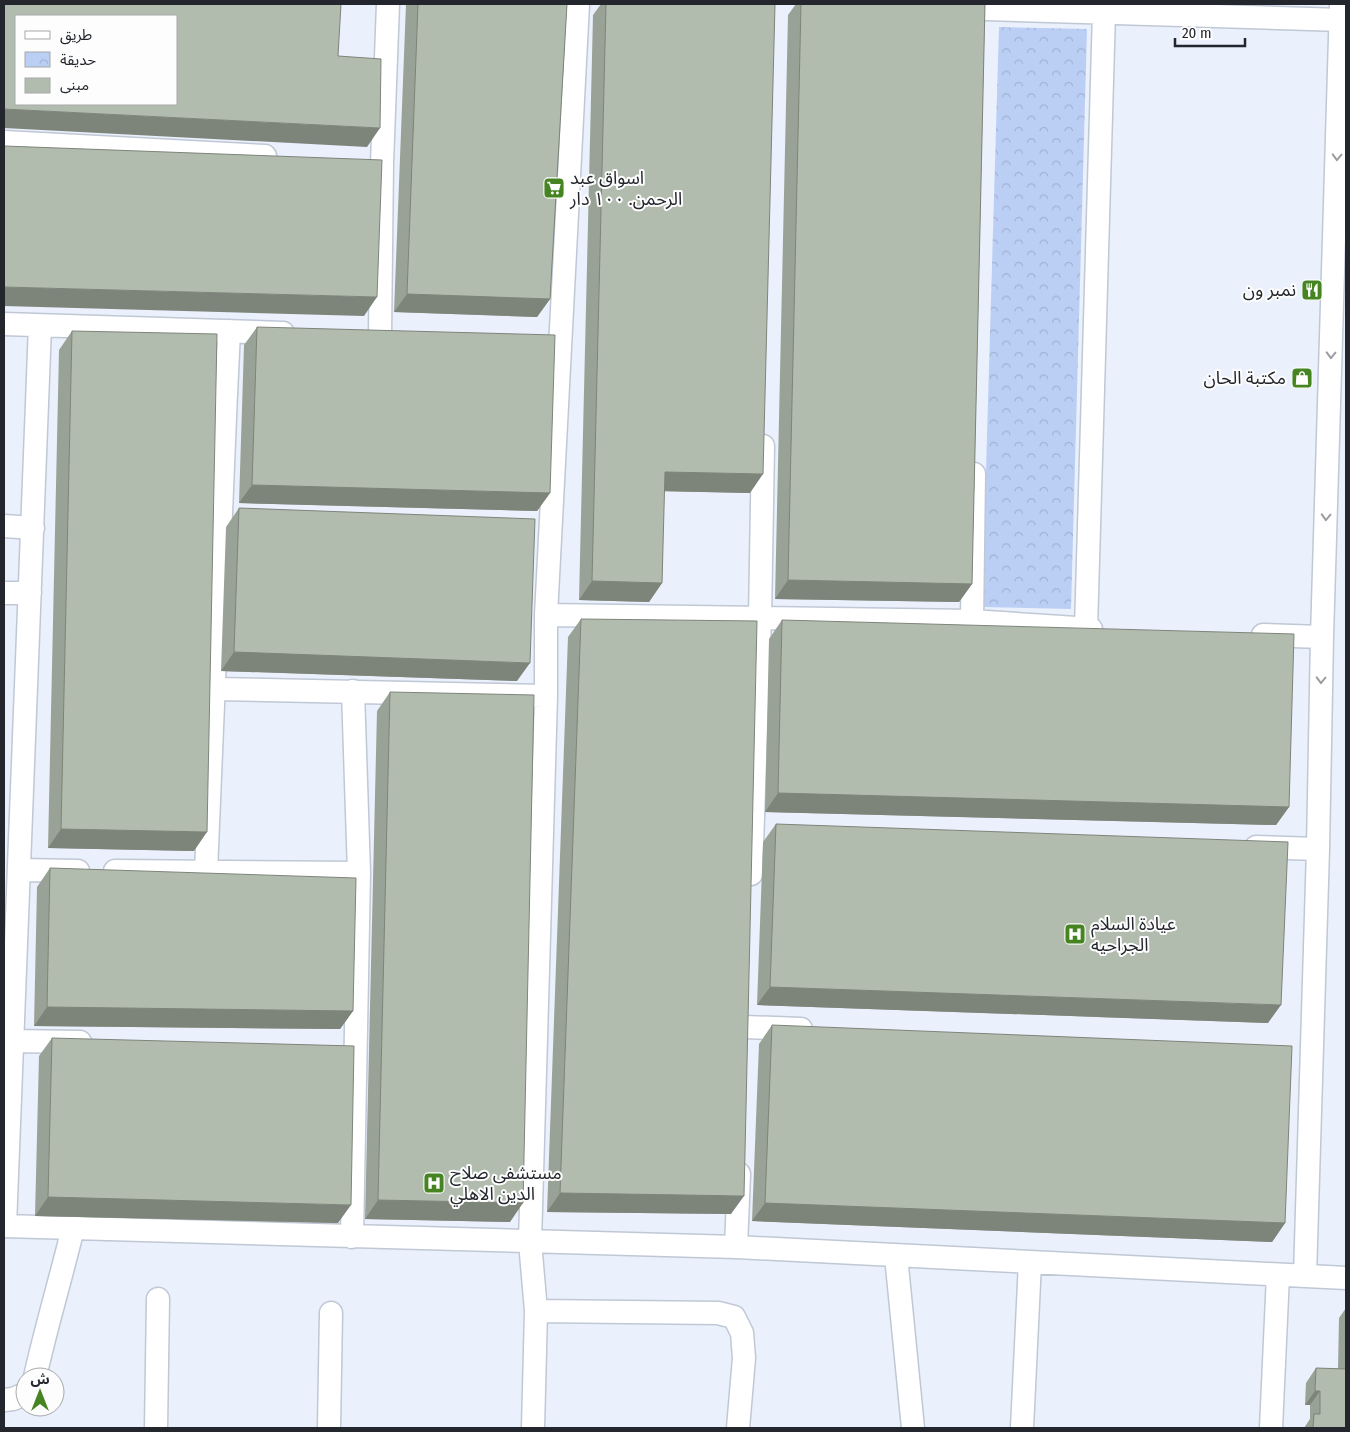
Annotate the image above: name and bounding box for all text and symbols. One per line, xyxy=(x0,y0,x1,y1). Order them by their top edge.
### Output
legend xyxy=(15,15,178,105)
scale bar xyxy=(1175,15,1245,47)
text: 20 m xyxy=(1182,24,1212,42)
text: طريق xyxy=(60,26,92,45)
text: حديقة xyxy=(60,51,96,69)
text: مبنى xyxy=(60,76,89,94)
one-way arrow xyxy=(1332,154,1342,162)
place label: اسواق عبد الرحمن. ١٠٠ دار xyxy=(569,167,682,210)
supermarket icon: اسواق عبد الرحمن. ١٠٠ دار xyxy=(542,176,566,200)
restaurant icon: نمبر ون xyxy=(1300,278,1324,302)
place label: نمبر ون xyxy=(1243,279,1296,301)
one-way arrow xyxy=(1325,351,1336,359)
shop icon: مكتبة الحان xyxy=(1290,366,1314,390)
place label: مكتبة الحان xyxy=(1204,367,1286,389)
one-way arrow xyxy=(1320,514,1331,522)
one-way arrow xyxy=(1316,676,1326,684)
place label: عيادة السلام الجراحيه xyxy=(1091,913,1176,956)
hospital icon: عيادة السلام الجراحيه xyxy=(1063,922,1087,946)
place label: مستشفى صلاح الدين الاهلي xyxy=(450,1162,562,1207)
hospital icon: مستشفى صلاح الدين الاهلي xyxy=(422,1171,446,1195)
north arrow xyxy=(15,1367,65,1417)
text: ش xyxy=(30,1371,50,1388)

